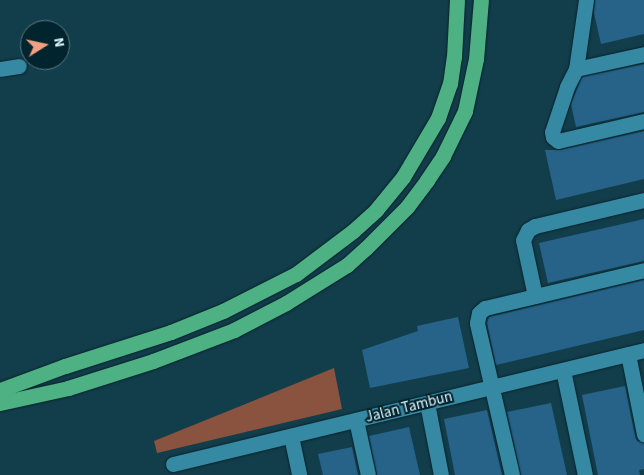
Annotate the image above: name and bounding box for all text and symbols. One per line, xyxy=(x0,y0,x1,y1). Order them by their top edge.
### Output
north arrow xyxy=(20,20,70,70)
text: N xyxy=(48,36,69,49)
street label: Jalan Tambun xyxy=(364,388,454,426)

